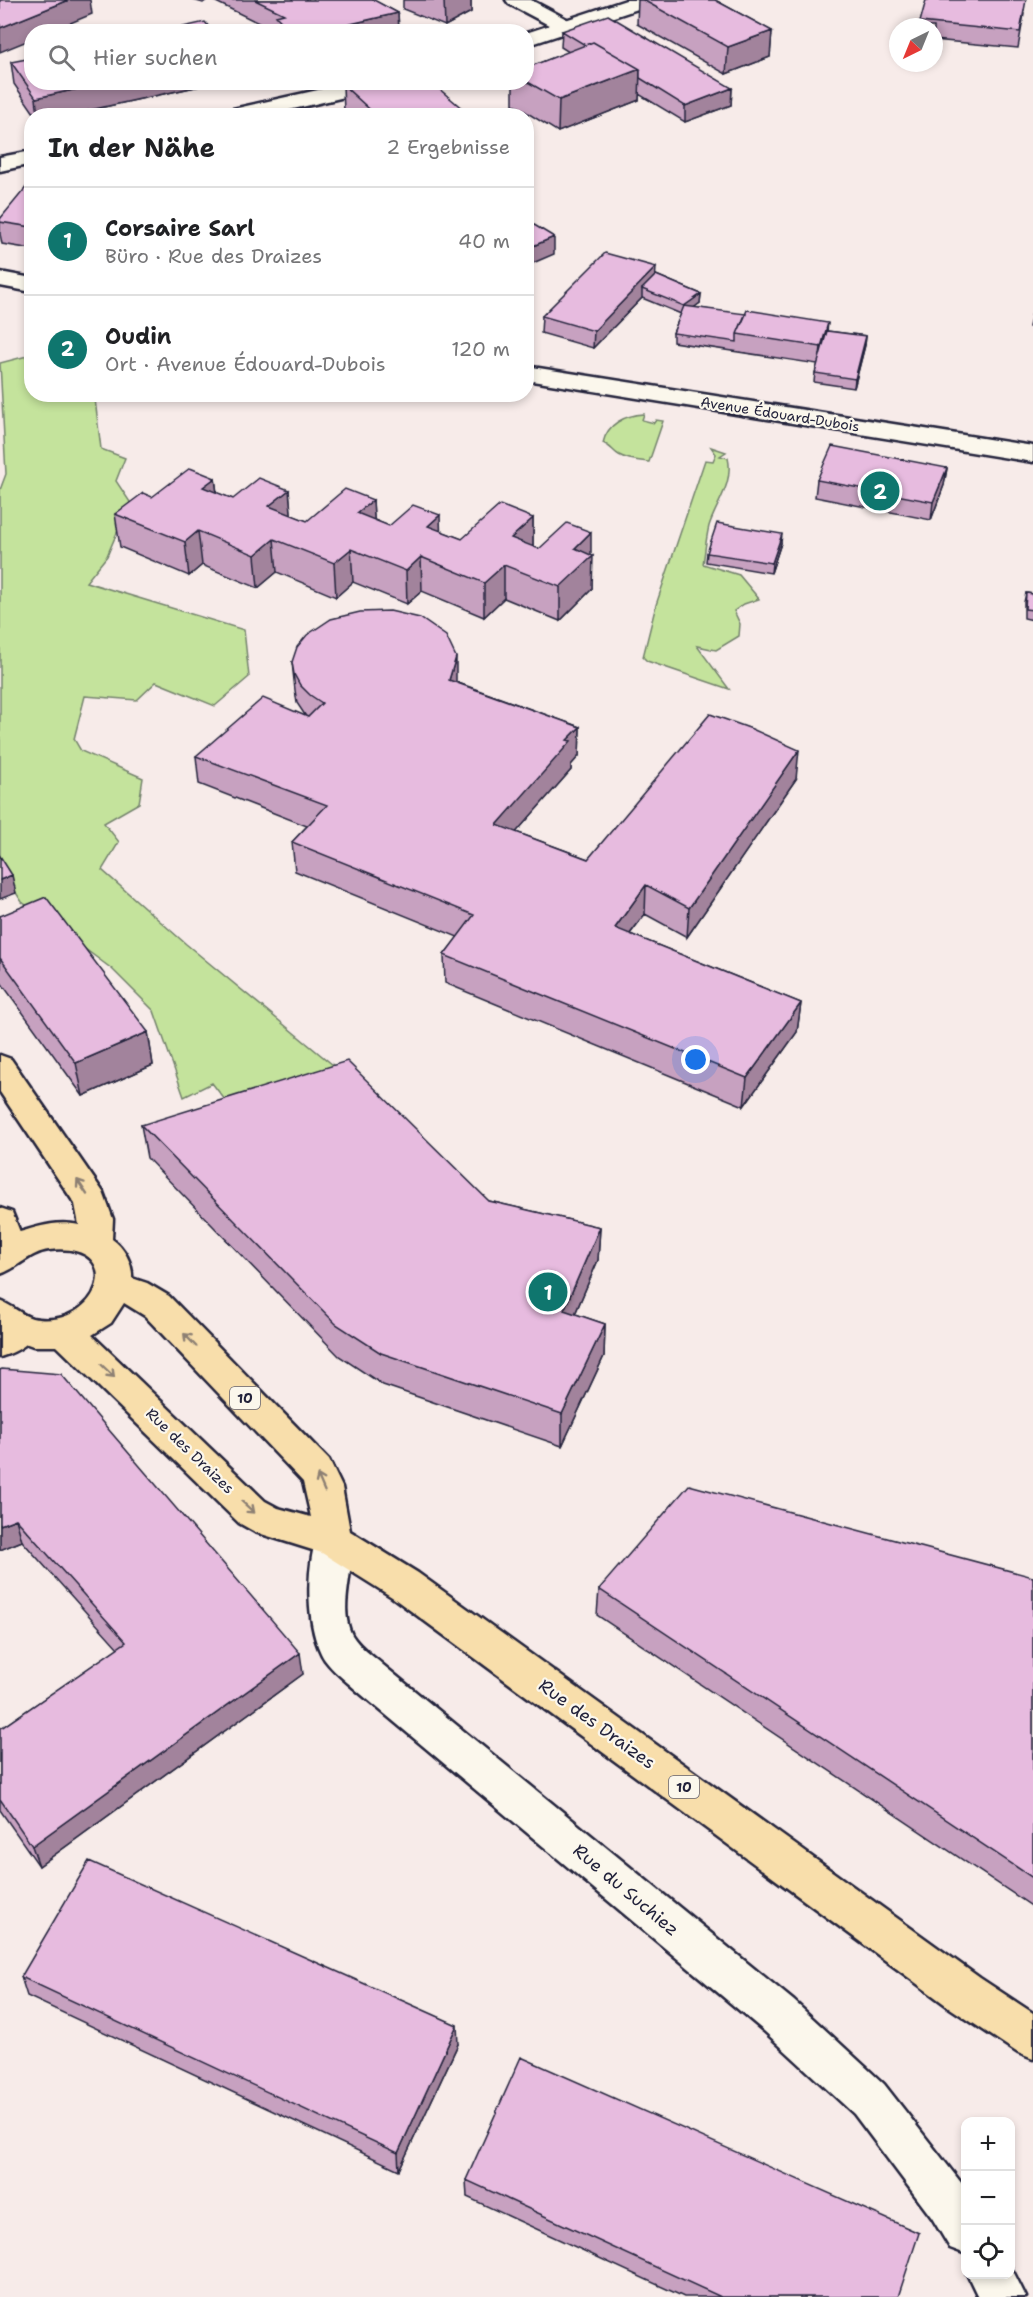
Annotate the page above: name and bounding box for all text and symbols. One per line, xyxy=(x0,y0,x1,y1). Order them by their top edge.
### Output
north arrow xyxy=(889,18,943,72)
search box xyxy=(24,24,534,90)
icon: search xyxy=(45,41,78,74)
text: Hier suchen xyxy=(93,43,218,72)
text: In der Nähe xyxy=(48,130,215,165)
text: 2 Ergebnisse xyxy=(386,134,510,160)
text: Corsaire Sarl xyxy=(105,214,255,243)
text: 1 xyxy=(63,228,72,254)
text: 40 m xyxy=(458,228,510,254)
text: Büro · Rue des Draizes xyxy=(105,243,322,269)
text: Oudin xyxy=(105,322,171,351)
text: 2 xyxy=(61,336,75,362)
text: 120 m xyxy=(451,336,510,362)
text: Ort · Avenue Édouard-Dubois xyxy=(105,351,386,377)
street label: Avenue Édouard-Dubois xyxy=(699,393,861,435)
pin: 2 xyxy=(860,468,900,514)
your location xyxy=(681,1045,710,1074)
one-way arrow xyxy=(76,1180,88,1196)
pin: 1 xyxy=(528,1270,568,1314)
one-way arrow xyxy=(182,1332,197,1347)
one-way arrow xyxy=(100,1363,115,1378)
road number: 10 xyxy=(230,1387,260,1409)
street label: Rue des Draizes xyxy=(141,1404,239,1498)
one-way arrow xyxy=(315,1474,326,1492)
one-way arrow xyxy=(240,1500,255,1514)
street label: Rue des Draizes xyxy=(534,1674,660,1774)
road number: 10 xyxy=(669,1776,699,1798)
street label: Rue du Suchiez xyxy=(568,1839,684,1941)
map controls xyxy=(961,2117,1015,2279)
button: + xyxy=(961,2117,1015,2171)
button: − xyxy=(961,2171,1015,2225)
button: locate xyxy=(961,2225,1015,2279)

